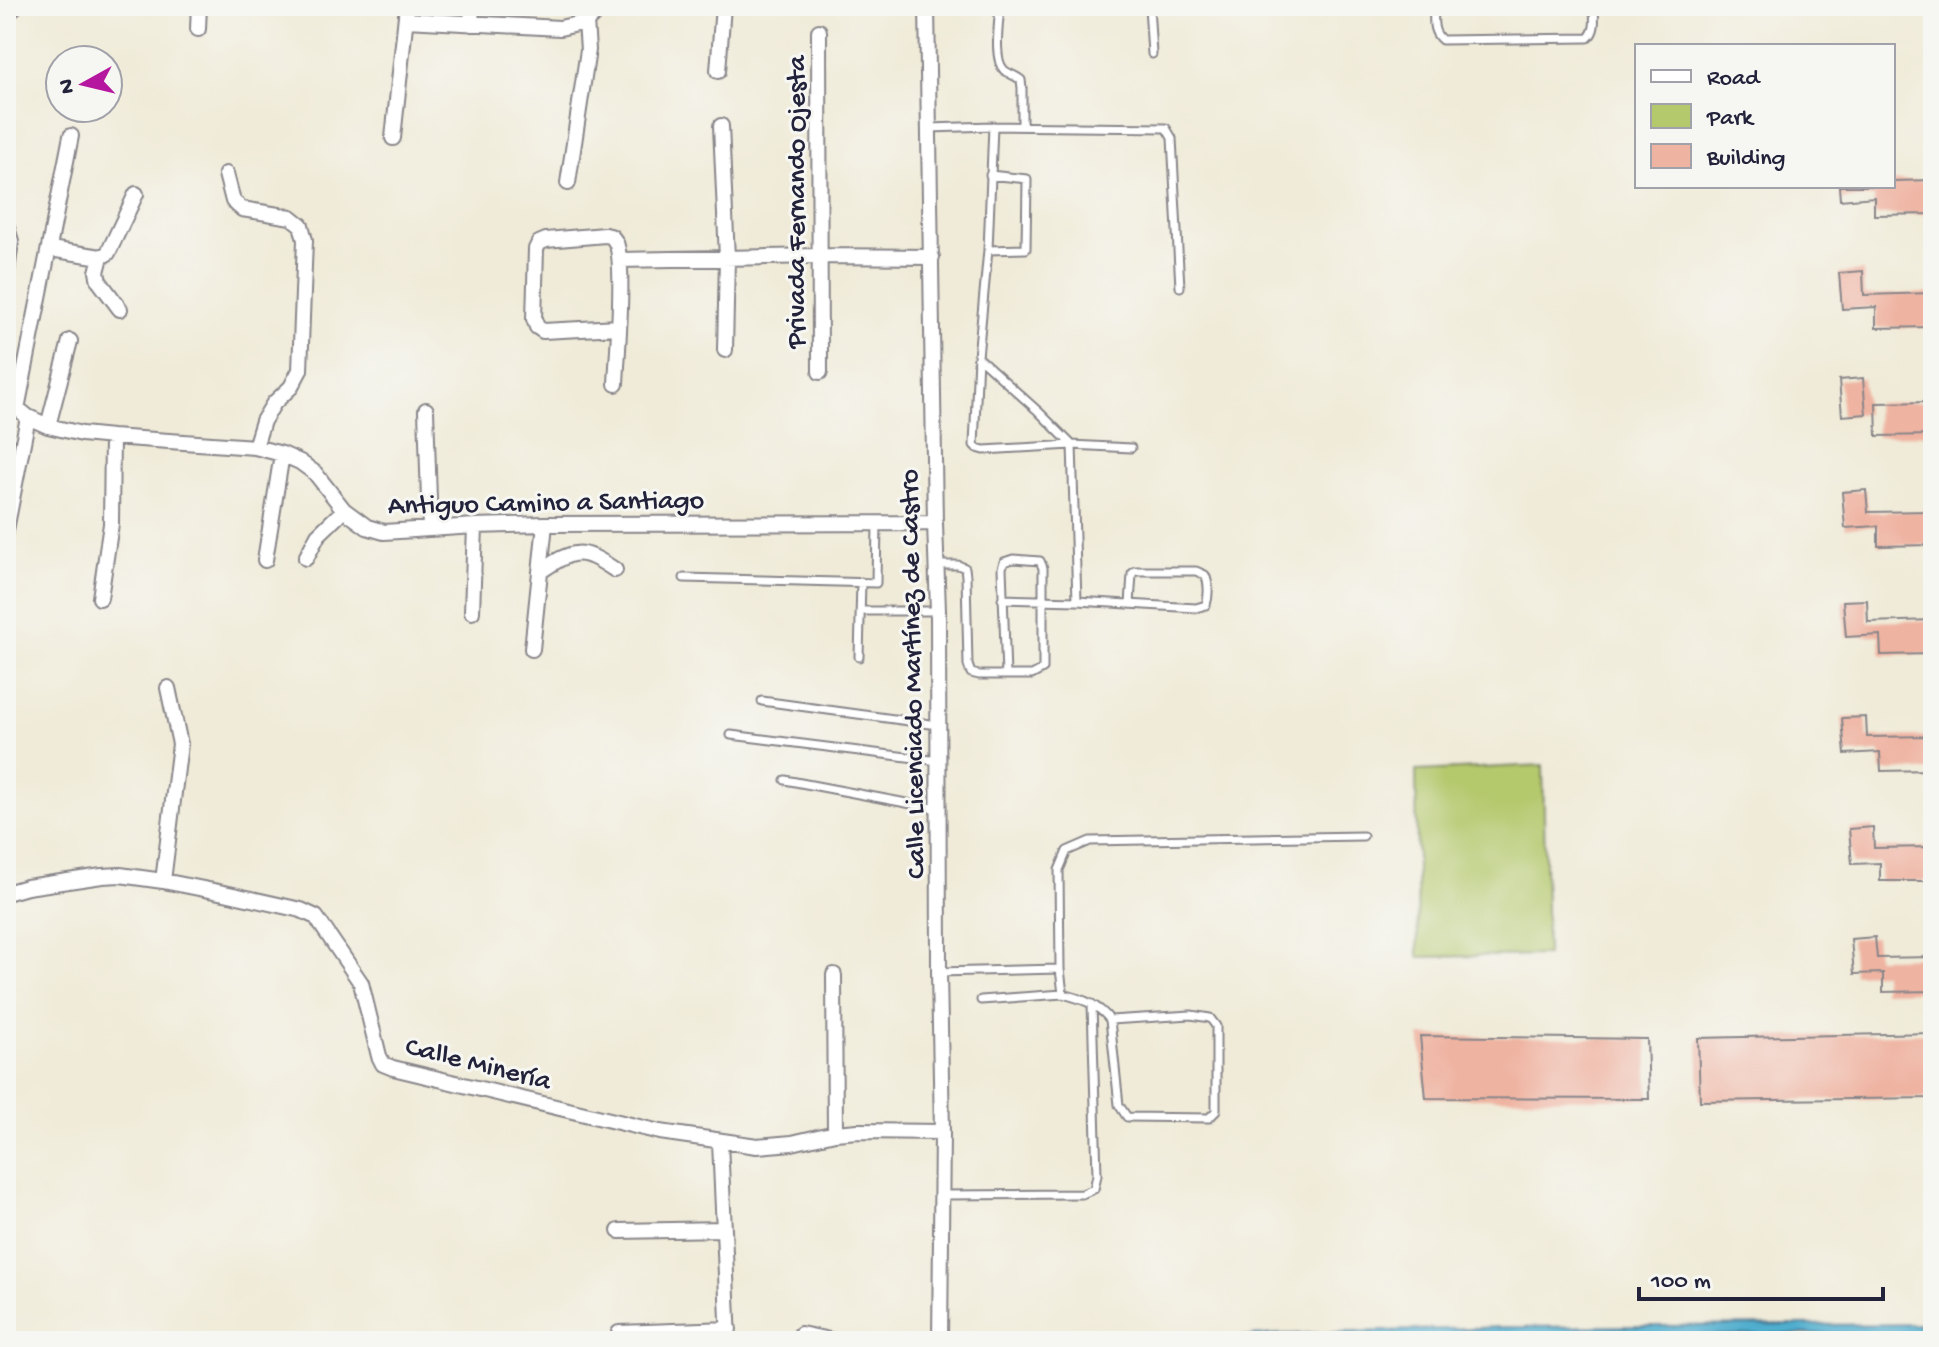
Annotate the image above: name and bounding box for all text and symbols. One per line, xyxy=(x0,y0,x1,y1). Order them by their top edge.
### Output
north arrow xyxy=(44,44,124,124)
legend xyxy=(1635,44,1895,188)
street label: Privada Fernando Ojesta xyxy=(782,54,815,350)
text: Road xyxy=(1707,65,1761,94)
text: N xyxy=(54,77,82,95)
text: Park xyxy=(1706,105,1755,134)
text: Building xyxy=(1706,145,1785,174)
street label: Calle Licenciado Martínez de Castro xyxy=(894,469,935,879)
street label: Antiguo Camino a Santiago xyxy=(388,485,704,524)
street label: Calle Minería xyxy=(402,1031,556,1100)
scale bar xyxy=(1639,1251,1883,1301)
text: 100 m xyxy=(1650,1268,1711,1297)

